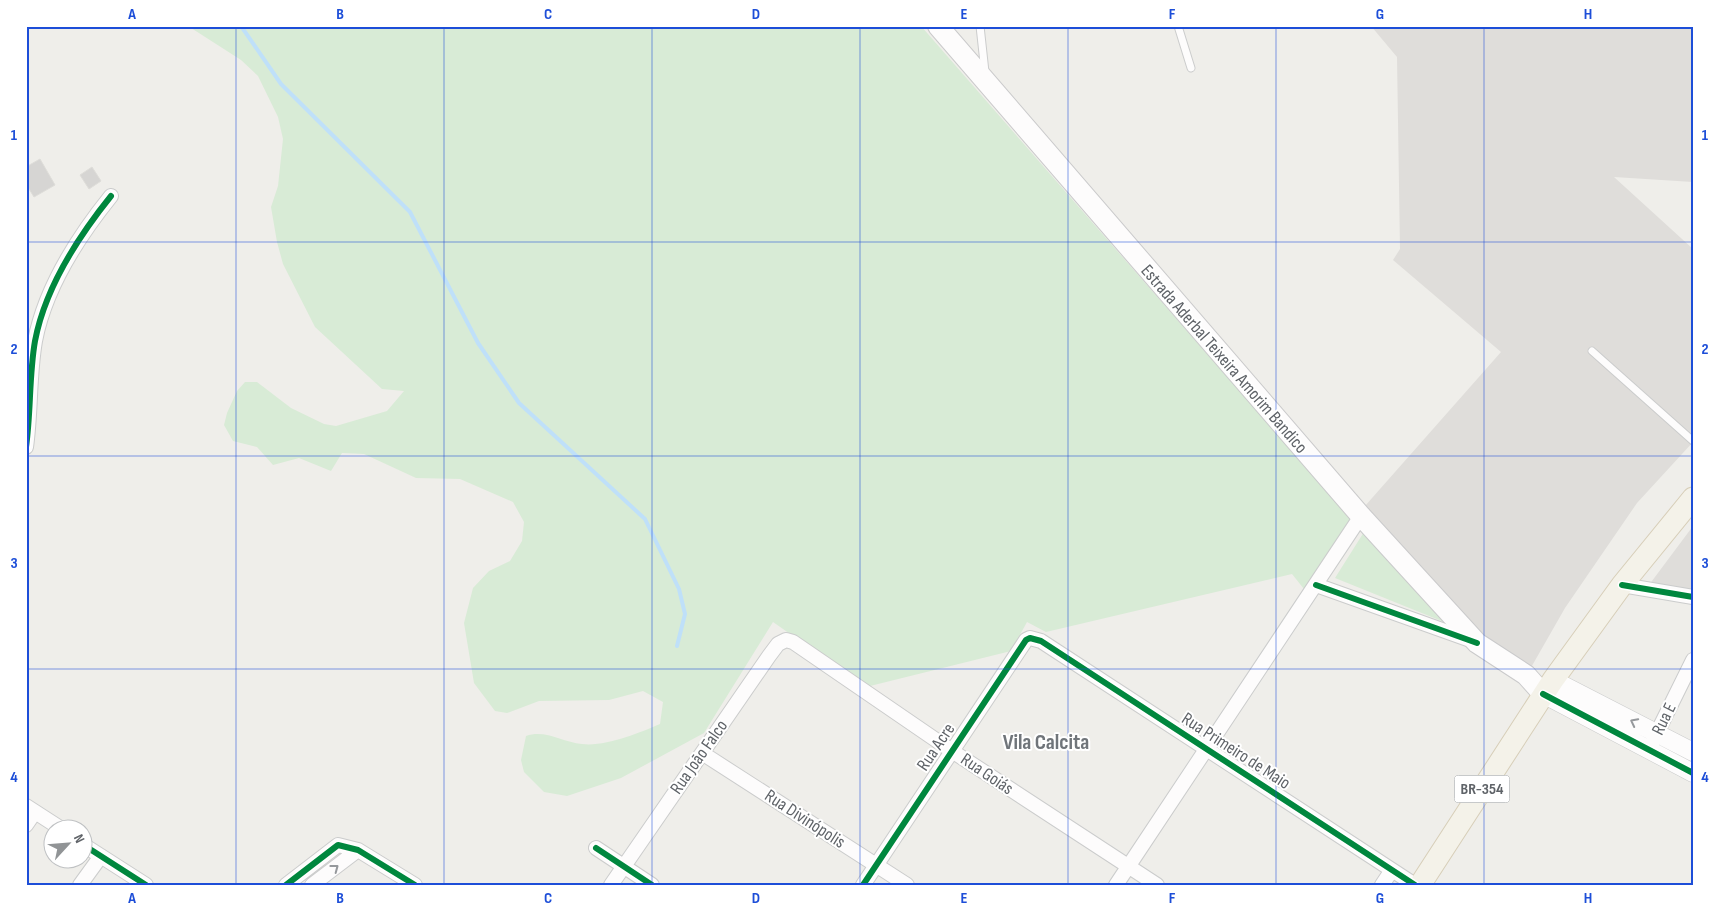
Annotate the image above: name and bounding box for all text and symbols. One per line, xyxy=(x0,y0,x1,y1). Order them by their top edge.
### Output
text: A xyxy=(127,5,136,24)
text: B xyxy=(336,5,344,24)
text: C xyxy=(544,5,552,24)
text: D xyxy=(752,5,760,24)
text: E xyxy=(961,5,968,24)
text: F xyxy=(1169,5,1176,24)
text: G xyxy=(1376,5,1384,24)
text: H xyxy=(1584,5,1592,24)
text: 1 xyxy=(11,126,18,145)
text: 1 xyxy=(1702,126,1709,145)
street label: Estrada Aderbal Teixeira Amorim Bandico xyxy=(1136,260,1312,458)
text: 2 xyxy=(10,340,18,359)
text: 2 xyxy=(1701,340,1709,359)
text: 3 xyxy=(10,554,18,573)
text: 3 xyxy=(1701,554,1709,573)
street label: Rua E xyxy=(1647,700,1681,738)
street label: Rua Primeiro de Maio xyxy=(1178,708,1294,794)
street label: Rua João Falco xyxy=(666,716,732,798)
one-way arrow xyxy=(1630,718,1639,728)
street label: Rua Acre xyxy=(913,719,959,775)
district label: Vila Calcita xyxy=(1003,729,1089,756)
street label: Rua Goiás xyxy=(957,749,1017,799)
text: 4 xyxy=(10,768,18,787)
text: 4 xyxy=(1701,768,1709,787)
road number: BR-354 xyxy=(1454,776,1510,802)
street label: Rua Divinópolis xyxy=(761,785,849,853)
north arrow xyxy=(42,818,92,868)
text: N xyxy=(70,831,89,846)
one-way arrow xyxy=(329,865,338,873)
text: A xyxy=(127,889,136,908)
text: B xyxy=(336,889,344,908)
text: C xyxy=(544,889,552,908)
text: D xyxy=(752,889,760,908)
text: E xyxy=(961,889,968,908)
text: F xyxy=(1169,889,1176,908)
text: G xyxy=(1376,889,1384,908)
text: H xyxy=(1584,889,1592,908)

